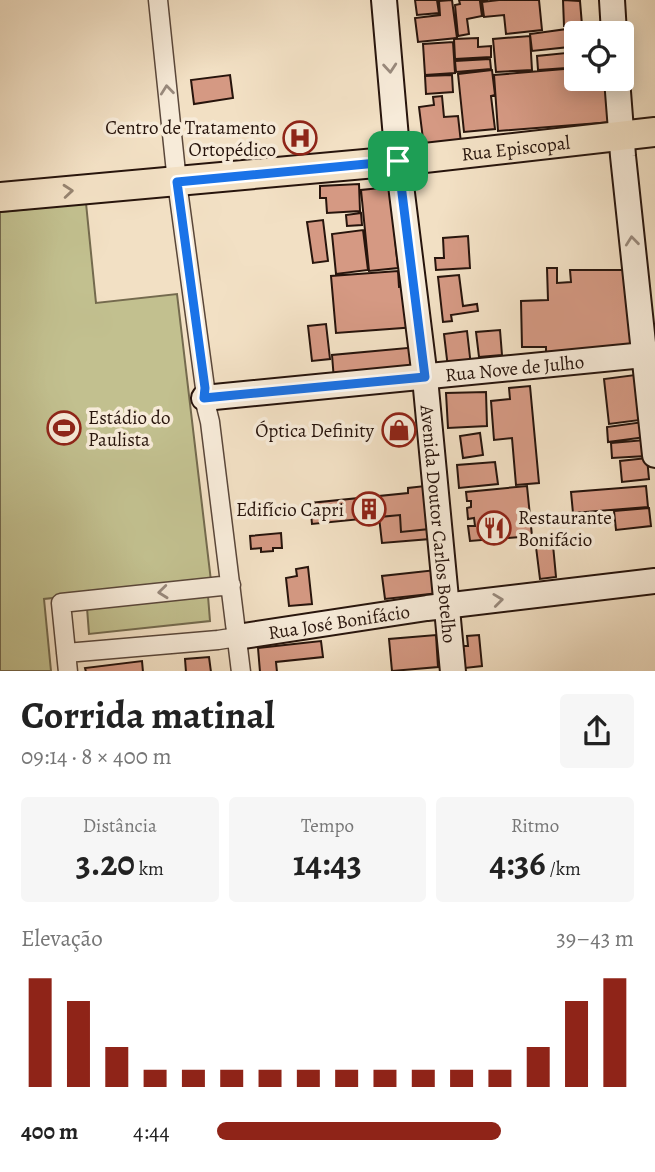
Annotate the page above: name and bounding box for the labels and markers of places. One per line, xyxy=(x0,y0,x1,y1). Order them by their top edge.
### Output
place label: Centro de Tratamento Ortopédico xyxy=(105,115,276,163)
hospital icon: Centro de Tratamento Ortopédico xyxy=(281,119,319,157)
pin xyxy=(368,131,428,191)
place label: Estádio do Paulista xyxy=(88,405,170,453)
sports icon: Estádio do Paulista xyxy=(45,409,83,447)
shop icon: Óptica Definity xyxy=(380,411,418,449)
place label: Óptica Definity xyxy=(255,418,375,444)
building icon: Edifício Capri xyxy=(350,490,388,528)
place label: Edifício Capri xyxy=(236,497,344,523)
place label: Restaurante Bonifácio xyxy=(518,505,612,553)
restaurant icon: Restaurante Bonifácio xyxy=(475,509,513,547)

